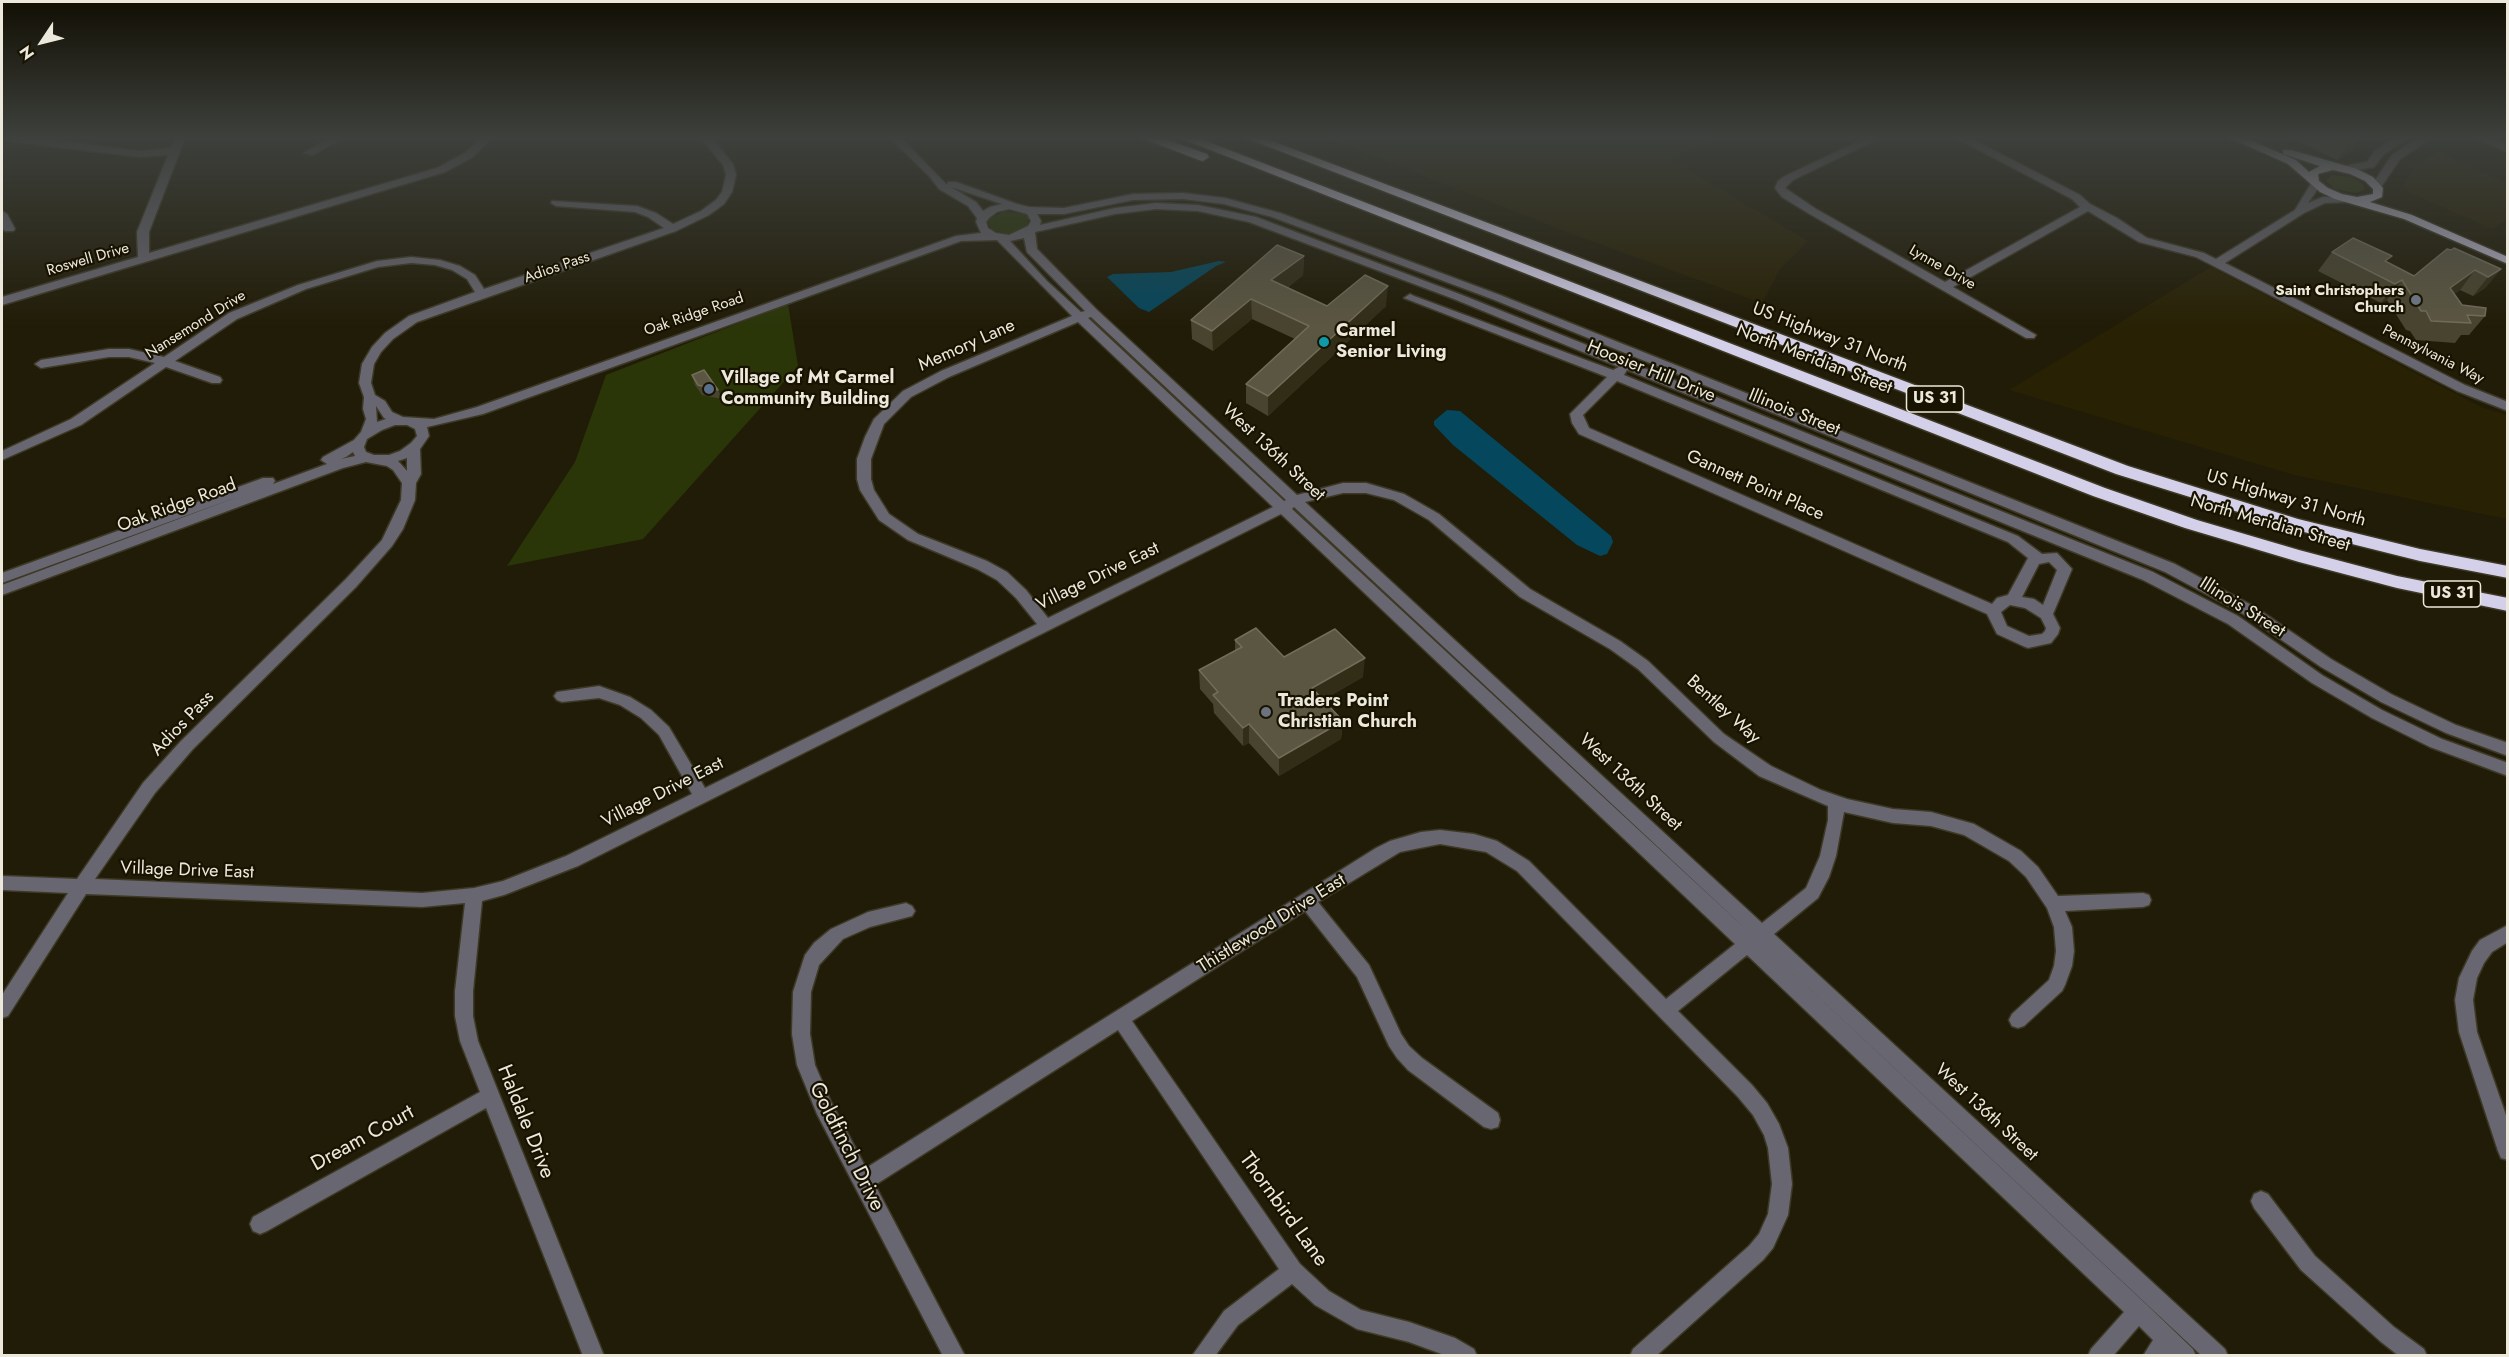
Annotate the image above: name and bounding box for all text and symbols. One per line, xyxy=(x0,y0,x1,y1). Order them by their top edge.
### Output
north arrow xyxy=(12,12,72,72)
text: N xyxy=(14,41,40,64)
street label: Roswell Drive xyxy=(45,240,131,280)
street label: Lynne Drive xyxy=(1905,242,1979,294)
street label: Adios Pass xyxy=(522,248,592,288)
place label: Saint Christophers Church xyxy=(2275,282,2404,317)
street label: Nansemond Drive xyxy=(143,287,249,363)
street label: Oak Ridge Road xyxy=(642,290,746,340)
marker: Saint Christophers Church xyxy=(2409,293,2423,307)
street label: US Highway 31 North xyxy=(1749,298,1911,378)
street label: Memory Lane xyxy=(915,315,1019,377)
street label: North Meridian Street xyxy=(1733,320,1895,400)
place label: Carmel Senior Living xyxy=(1336,321,1447,364)
street label: Pennsylvania Way xyxy=(2379,322,2487,388)
marker: Carmel Senior Living xyxy=(1317,335,1331,349)
street label: Hoosier Hill Drive xyxy=(1584,336,1718,408)
place label: Village of Mt Carmel Community Building xyxy=(721,368,894,410)
marker: Village of Mt Carmel Community Building xyxy=(702,382,716,396)
street label: Illinois Street xyxy=(1745,385,1843,441)
road number: US 31 xyxy=(1906,386,1964,412)
street label: West 136th Street xyxy=(1217,400,1329,506)
street label: Gannett Point Place xyxy=(1683,446,1827,526)
street label: US Highway 31 North xyxy=(2204,466,2368,532)
street label: Oak Ridge Road xyxy=(115,474,239,538)
street label: North Meridian Street xyxy=(2188,491,2352,557)
street label: Village Drive East xyxy=(1033,538,1163,616)
street label: Illinois Street xyxy=(2195,573,2289,643)
road number: US 31 xyxy=(2424,581,2480,607)
street label: Bentley Way xyxy=(1682,671,1764,749)
street label: Adios Pass xyxy=(147,687,219,761)
place label: Traders Point Christian Church xyxy=(1278,691,1417,734)
marker: Traders Point Christian Church xyxy=(1259,705,1273,719)
street label: West 136th Street xyxy=(1574,730,1686,836)
street label: Village Drive East xyxy=(598,753,728,833)
street label: Village Drive East xyxy=(120,858,254,884)
street label: Thistlewood Drive East xyxy=(1194,870,1350,978)
street label: West 136th Street xyxy=(1930,1060,2042,1166)
street label: Haldale Drive xyxy=(491,1061,559,1183)
street label: Goldfinch Drive xyxy=(803,1078,889,1216)
street label: Dream Court xyxy=(307,1100,419,1178)
street label: Thornbird Lane xyxy=(1233,1148,1333,1272)

